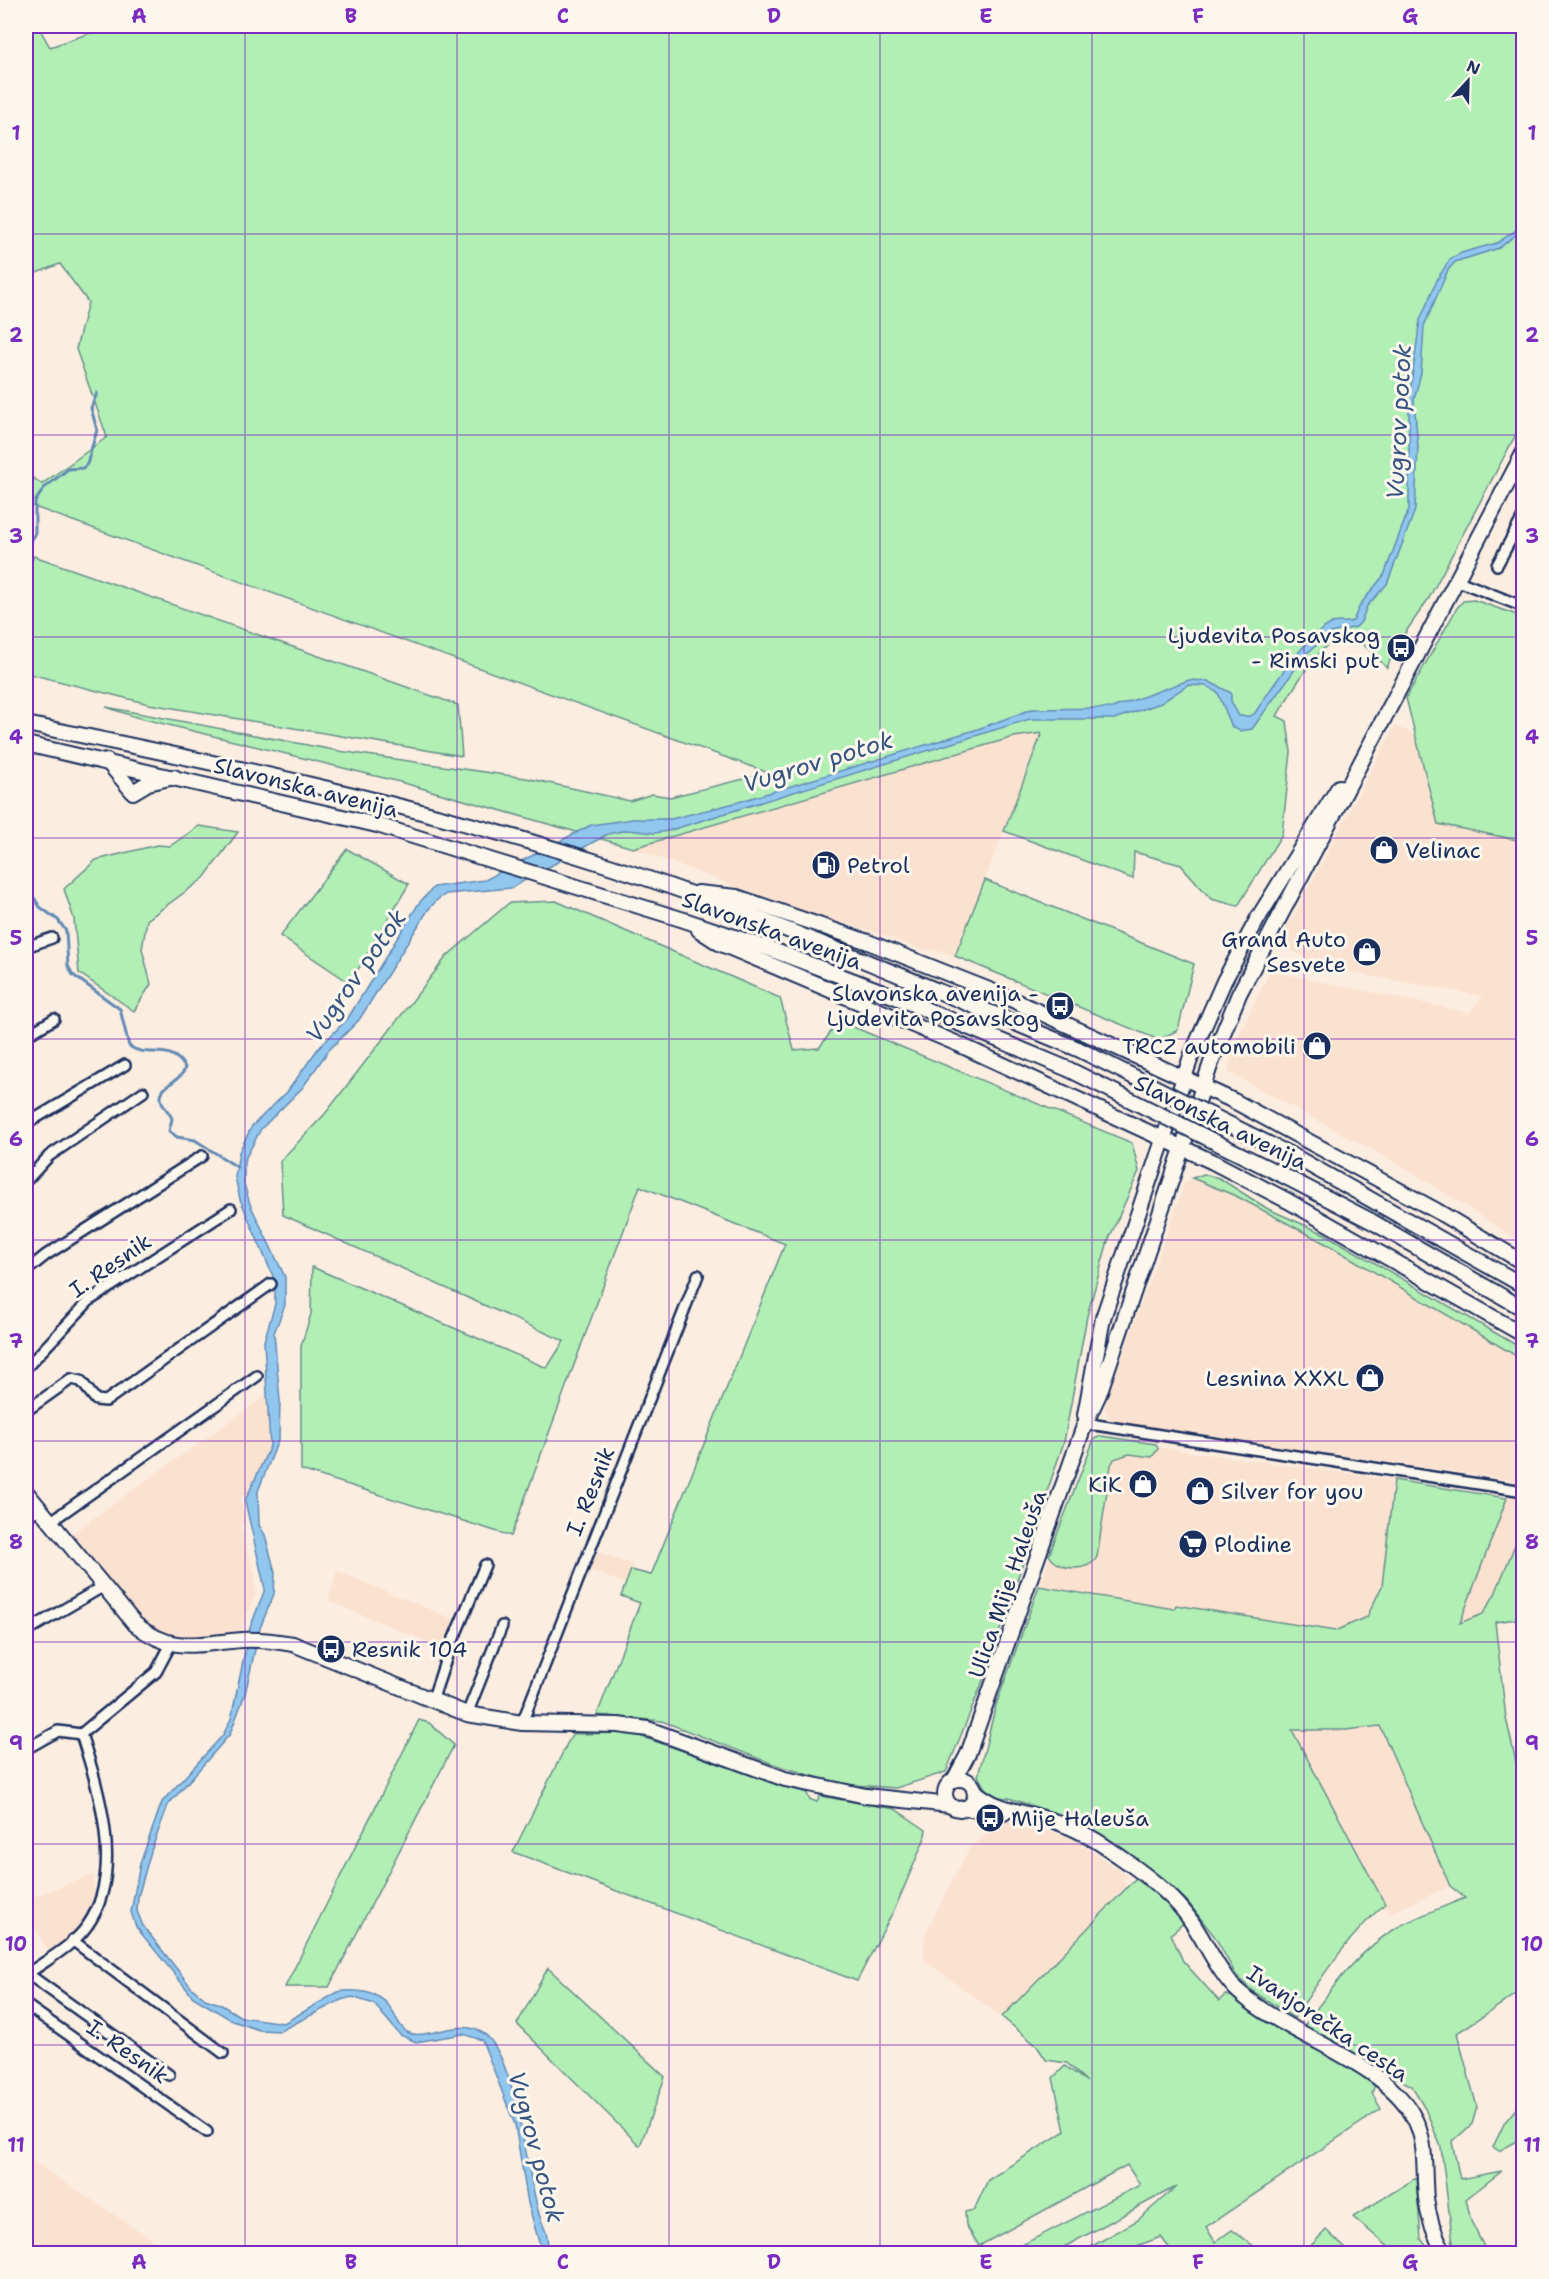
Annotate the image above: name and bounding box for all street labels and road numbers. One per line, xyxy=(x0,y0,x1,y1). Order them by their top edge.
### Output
street label: Slavonska avenija xyxy=(211,751,401,824)
street label: Slavonska avenija xyxy=(678,885,866,977)
street label: Slavonska avenija xyxy=(1130,1068,1312,1177)
street label: I. Resnik xyxy=(64,1227,157,1304)
street label: I. Resnik xyxy=(559,1442,621,1540)
street label: Ulica Mije Haleuša xyxy=(962,1486,1053,1682)
street label: Ivanjorečka cesta xyxy=(1241,1958,1415,2089)
street label: I. Resnik xyxy=(81,2013,174,2090)

